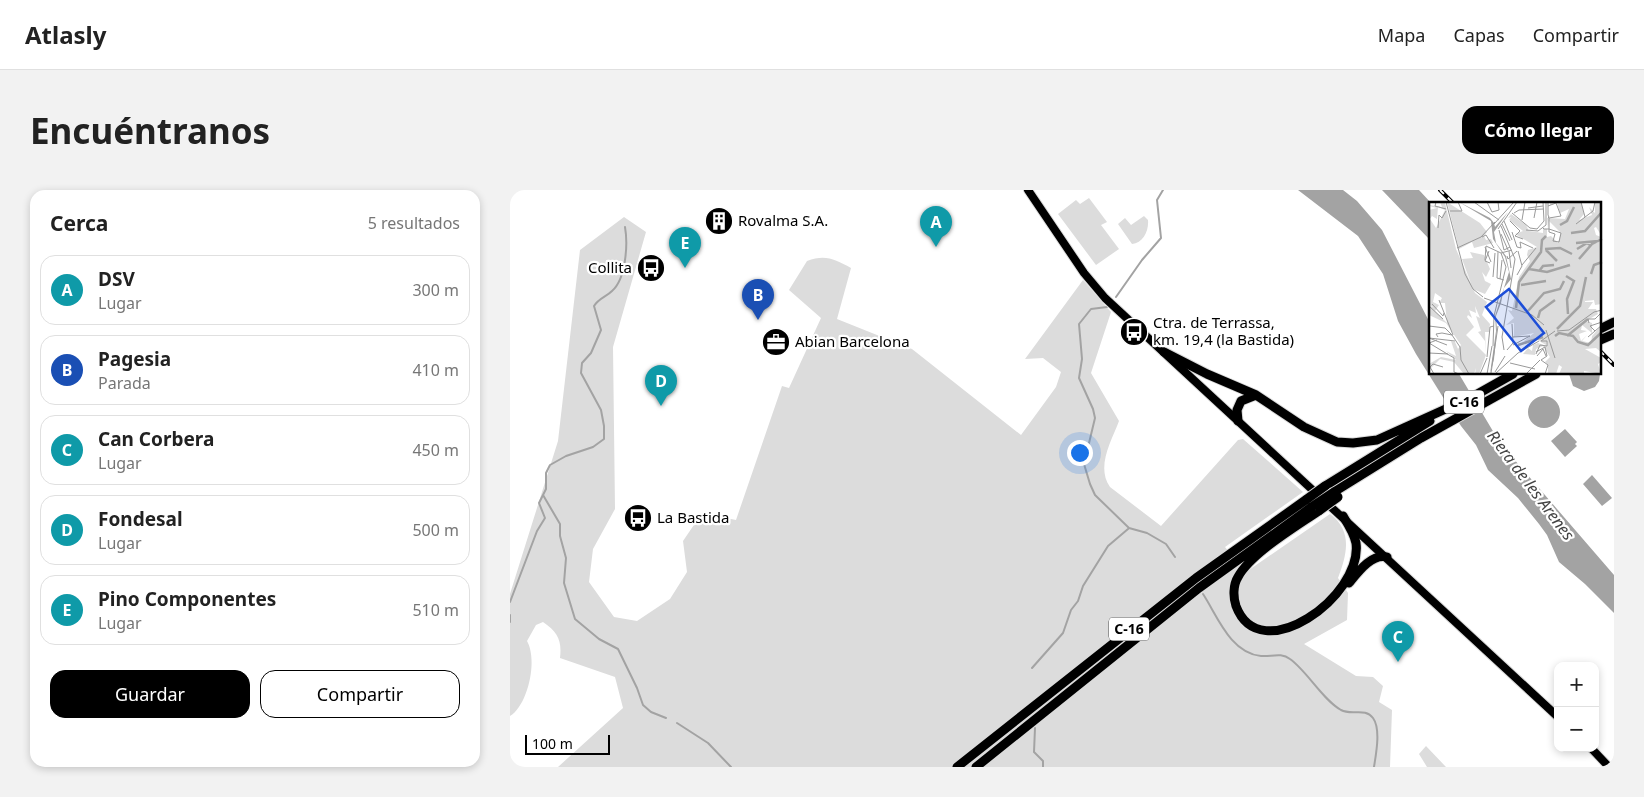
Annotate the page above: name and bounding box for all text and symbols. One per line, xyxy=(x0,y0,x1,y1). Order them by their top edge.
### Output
text: Atlasly xyxy=(25,18,106,51)
text: Mapa xyxy=(1378,23,1425,47)
text: Capas xyxy=(1453,23,1505,47)
text: Compartir xyxy=(1533,23,1619,47)
button: Cómo llegar xyxy=(1462,106,1614,154)
text: Encuéntranos xyxy=(30,107,270,154)
inset map xyxy=(1429,202,1602,375)
building icon: Rovalma S.A. xyxy=(704,206,734,236)
pin: A xyxy=(920,206,952,247)
text: Cerca xyxy=(50,209,108,237)
place label: Rovalma S.A. xyxy=(738,210,828,230)
text: 5 resultados xyxy=(368,212,460,234)
pin: E xyxy=(669,227,701,268)
bus stop icon: Collita xyxy=(636,253,666,283)
place label: Collita xyxy=(588,257,632,277)
text: DSV xyxy=(98,266,135,292)
text: A xyxy=(61,279,73,301)
text: 300 m xyxy=(412,279,459,301)
pin: B xyxy=(742,279,774,320)
text: Lugar xyxy=(98,292,142,314)
place label: Ctra. de Terrassa, km. 19,4 (la Bastida) xyxy=(1153,312,1294,349)
bus stop icon: Ctra. de Terrassa, km. 19,4 (la Bastida) xyxy=(1119,317,1149,347)
office icon: Abian Barcelona xyxy=(761,327,791,357)
place label: Abian Barcelona xyxy=(795,331,910,351)
text: Pagesia xyxy=(98,346,171,372)
text: B xyxy=(62,359,72,381)
text: 410 m xyxy=(412,359,459,381)
pin: D xyxy=(645,365,677,406)
text: Parada xyxy=(98,372,151,394)
road number: C-16 xyxy=(1444,390,1484,413)
text: Can Corbera xyxy=(98,426,214,452)
water label: Riera de les Arenes xyxy=(1482,426,1580,545)
text: C xyxy=(62,439,72,461)
text: 450 m xyxy=(412,439,459,461)
your location xyxy=(1067,440,1093,466)
text: Lugar xyxy=(98,452,142,474)
bus stop icon: La Bastida xyxy=(623,503,653,533)
text: Fondesal xyxy=(98,506,183,532)
place label: La Bastida xyxy=(657,507,729,527)
text: D xyxy=(61,519,73,541)
text: 500 m xyxy=(412,519,459,541)
text: Lugar xyxy=(98,532,142,554)
text: Pino Componentes xyxy=(98,586,276,612)
text: E xyxy=(63,599,71,621)
text: 510 m xyxy=(412,599,459,621)
text: Lugar xyxy=(98,612,142,634)
road number: C-16 xyxy=(1109,618,1149,640)
pin: C xyxy=(1382,621,1414,662)
map controls xyxy=(1554,662,1599,752)
button: + xyxy=(1554,662,1599,707)
button: Guardar xyxy=(50,670,250,718)
button: Compartir xyxy=(260,670,460,718)
button: − xyxy=(1554,707,1599,752)
scale bar xyxy=(525,732,610,755)
text: 100 m xyxy=(532,734,573,753)

